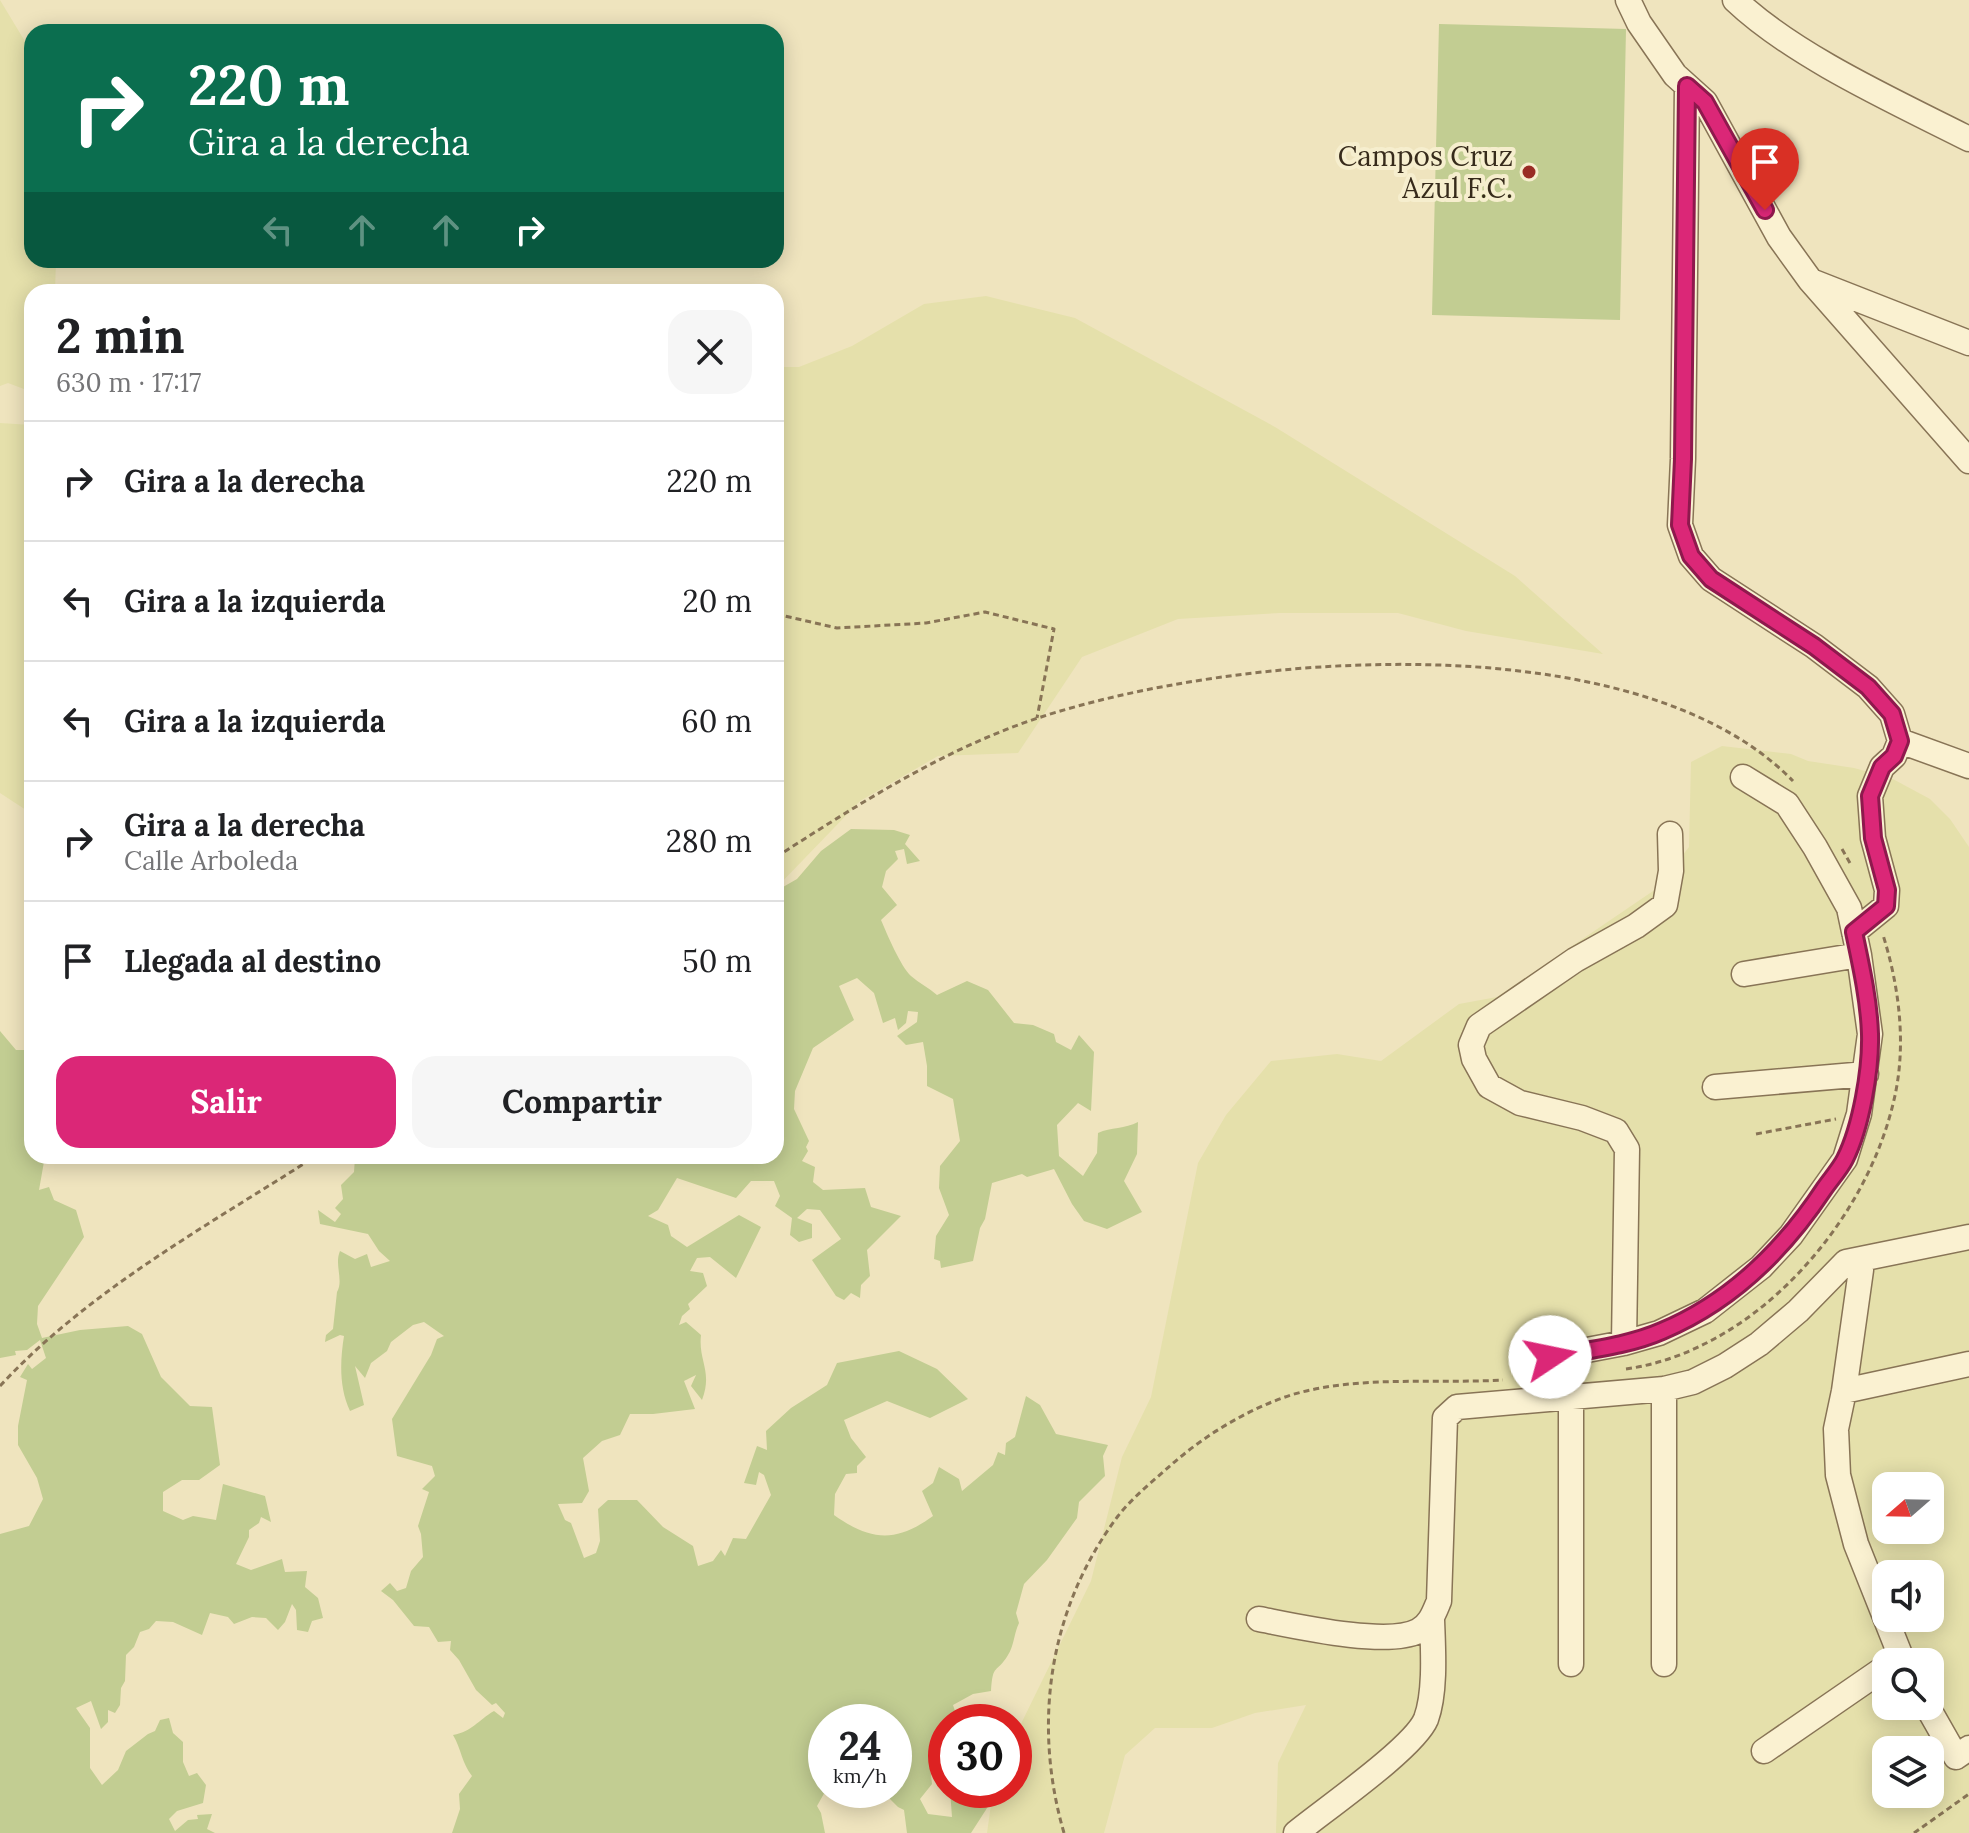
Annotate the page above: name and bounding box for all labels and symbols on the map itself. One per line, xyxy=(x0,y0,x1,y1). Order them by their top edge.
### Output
pin xyxy=(1731,128,1799,210)
place label: Campos Cruz Azul F.C. xyxy=(1338,138,1513,206)
marker: Campos Cruz Azul F.C. xyxy=(1520,163,1538,181)
position arrow xyxy=(1508,1315,1592,1399)
north arrow xyxy=(1872,1472,1944,1544)
speed limit sign: 30 xyxy=(928,1704,1032,1808)

